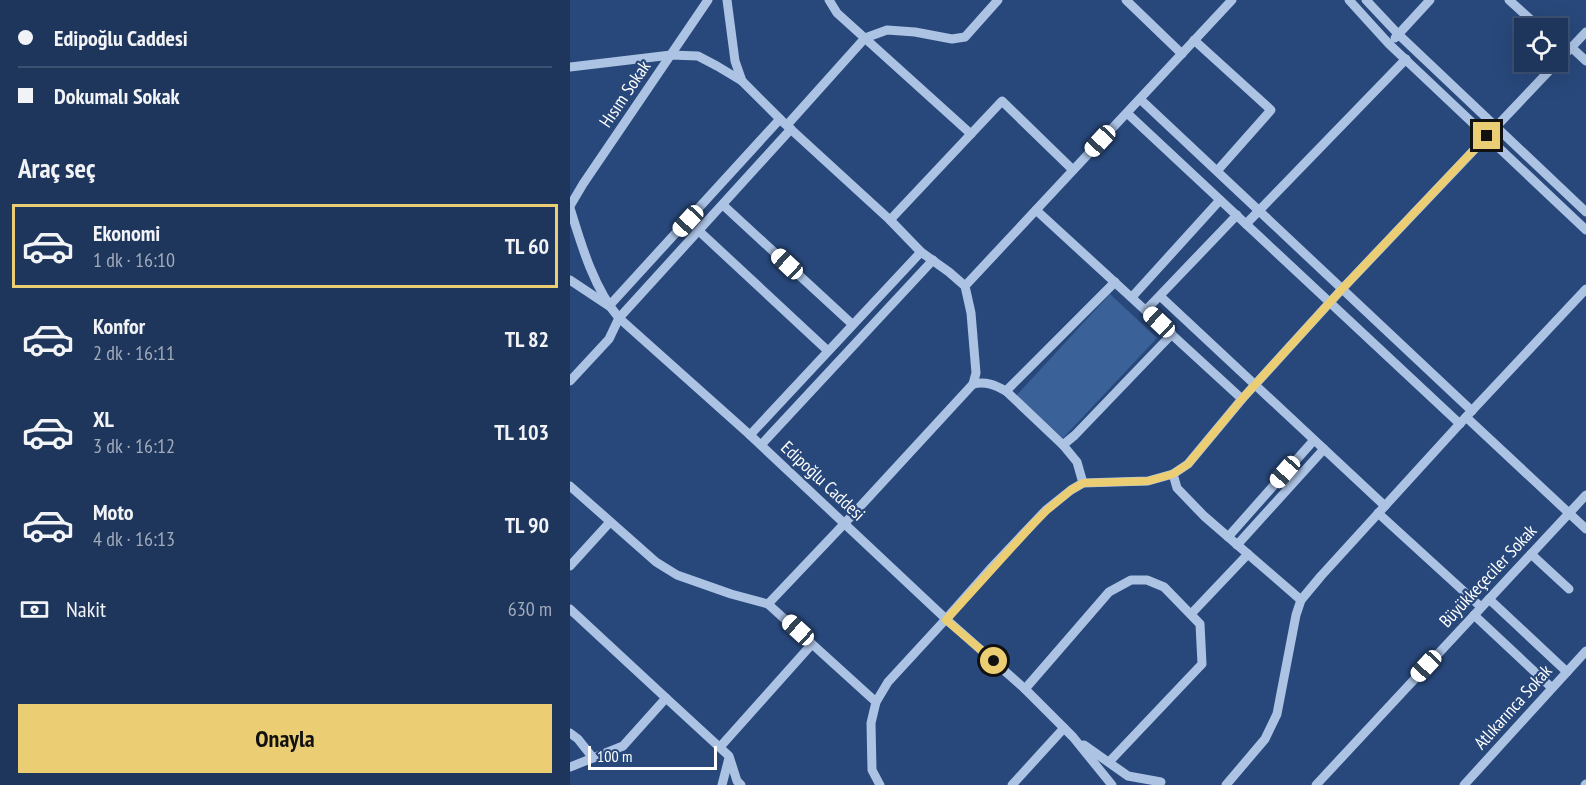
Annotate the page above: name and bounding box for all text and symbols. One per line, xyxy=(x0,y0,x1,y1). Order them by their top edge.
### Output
map controls xyxy=(1514,18,1568,72)
button: locate xyxy=(1514,18,1568,72)
text: Edipoğlu Caddesi xyxy=(54,24,188,52)
street label: Hısım Sokak xyxy=(594,56,655,132)
text: Dokumalı Sokak xyxy=(54,82,180,110)
car xyxy=(1081,122,1119,160)
route end xyxy=(1473,122,1500,149)
text: Araç seç xyxy=(18,151,96,185)
car xyxy=(669,202,707,240)
icon: car xyxy=(21,219,75,273)
text: Ekonomi xyxy=(93,219,160,247)
text: TL 60 xyxy=(505,232,549,260)
car xyxy=(768,245,806,283)
text: 1 dk · 16:10 xyxy=(93,247,175,273)
car xyxy=(1140,303,1178,341)
icon: car xyxy=(21,312,75,366)
text: Konfor xyxy=(93,312,145,340)
text: TL 82 xyxy=(505,325,549,353)
text: 2 dk · 16:11 xyxy=(93,340,175,366)
icon: car xyxy=(21,405,75,459)
text: XL xyxy=(93,405,114,433)
text: TL 103 xyxy=(494,418,549,446)
text: 3 dk · 16:12 xyxy=(93,433,175,459)
street label: Edipoğlu Caddesi xyxy=(776,436,870,525)
car xyxy=(1266,453,1304,491)
icon: car xyxy=(21,498,75,552)
text: Moto xyxy=(93,498,134,526)
text: TL 90 xyxy=(505,511,549,539)
street label: Büyükkeçeciler Sokak xyxy=(1434,519,1541,632)
text: 4 dk · 16:13 xyxy=(93,526,175,552)
icon: cash xyxy=(18,593,51,626)
text: Nakit xyxy=(66,595,106,623)
text: 630 m xyxy=(508,596,552,622)
car xyxy=(779,611,817,649)
route start xyxy=(980,647,1007,674)
car xyxy=(1407,647,1445,685)
street label: Atlıkarınca Sokak xyxy=(1469,659,1557,754)
button: Onayla xyxy=(18,704,552,773)
scale bar xyxy=(588,743,717,770)
text: 100 m xyxy=(597,746,632,766)

